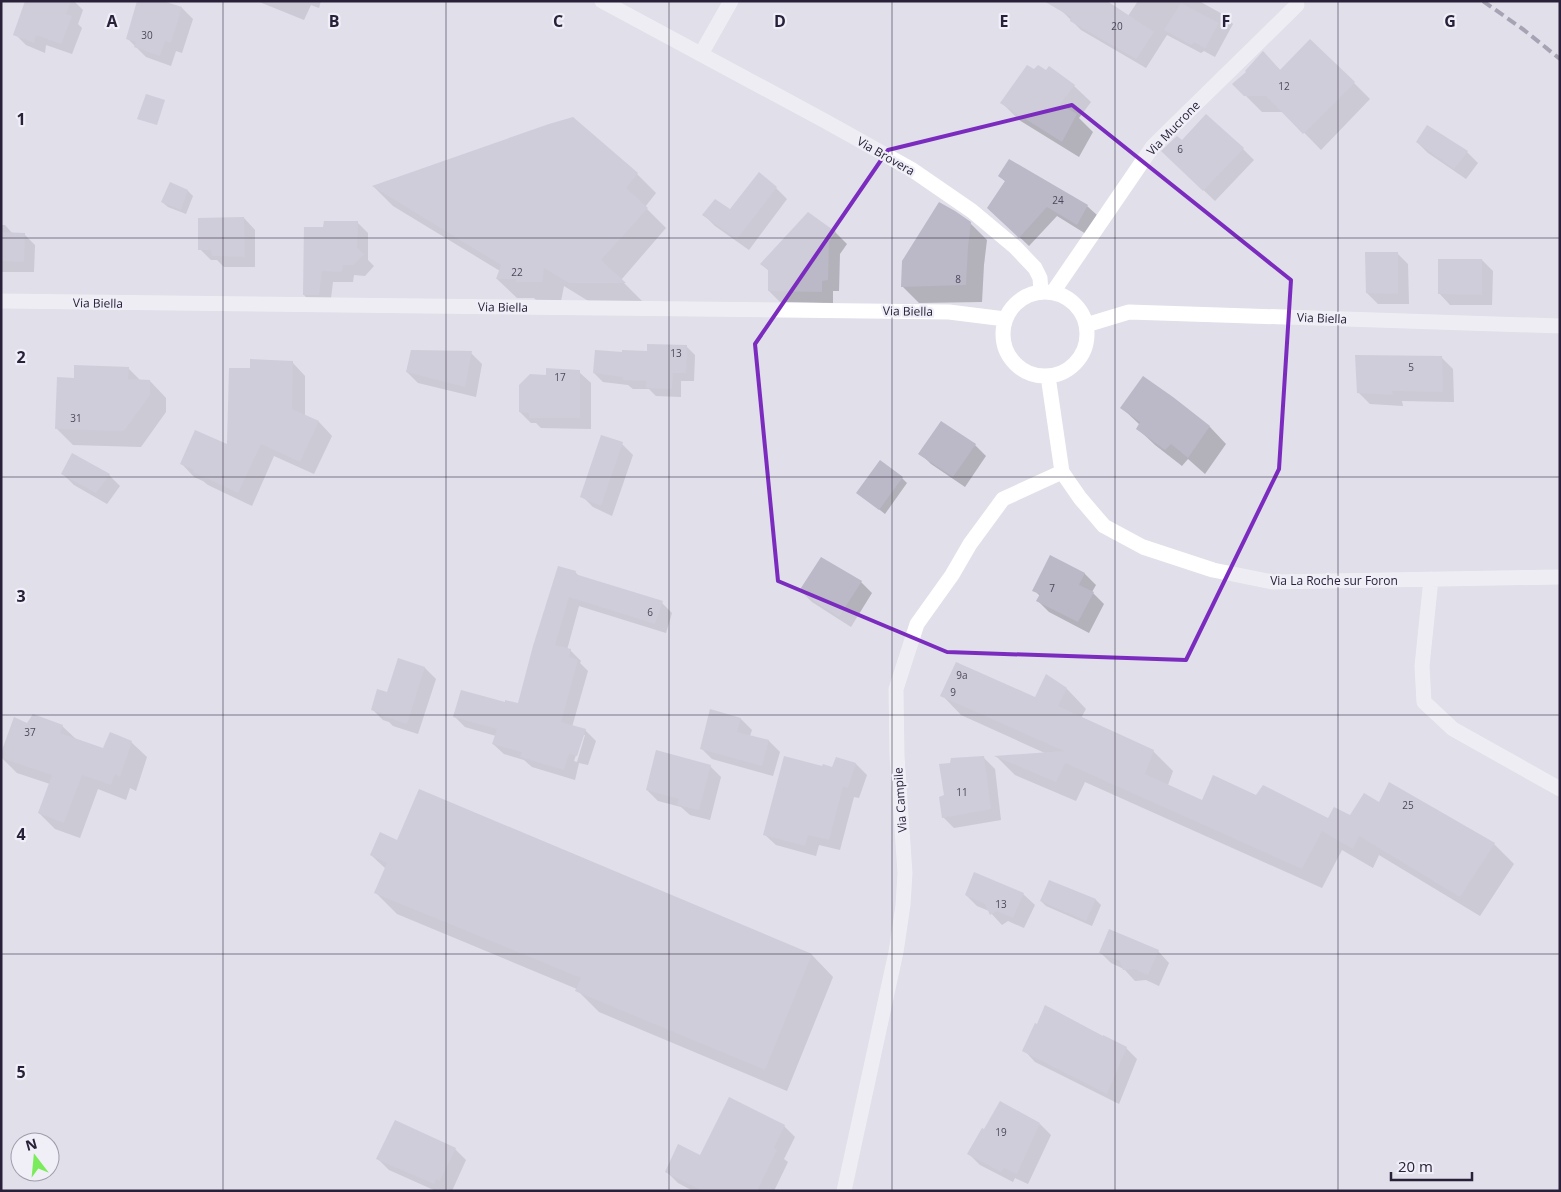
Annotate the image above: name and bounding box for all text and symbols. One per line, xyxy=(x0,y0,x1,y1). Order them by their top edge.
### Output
text: A xyxy=(106,10,118,32)
text: B xyxy=(329,10,339,32)
text: C xyxy=(553,10,563,32)
text: D xyxy=(774,10,786,32)
text: E xyxy=(1000,10,1009,32)
text: F xyxy=(1222,10,1230,32)
text: G xyxy=(1444,10,1456,32)
house number: 20 xyxy=(1111,19,1123,33)
house number: 30 xyxy=(141,28,153,42)
house number: 12 xyxy=(1278,79,1290,93)
street label: Via Mucrone xyxy=(1143,97,1204,159)
text: 1 xyxy=(16,108,26,130)
street label: Via Brovera xyxy=(854,133,918,179)
house number: 6 xyxy=(1177,142,1183,156)
house number: 24 xyxy=(1052,193,1064,207)
house number: 22 xyxy=(511,265,523,279)
house number: 8 xyxy=(955,272,961,286)
street label: Via Biella xyxy=(73,294,123,312)
street label: Via Biella xyxy=(478,298,528,316)
street label: Via Biella xyxy=(883,302,933,320)
street label: Via Biella xyxy=(1297,309,1347,327)
text: 2 xyxy=(16,346,26,368)
house number: 13 xyxy=(670,346,682,360)
house number: 5 xyxy=(1408,360,1414,374)
house number: 17 xyxy=(554,370,566,384)
house number: 31 xyxy=(70,411,82,425)
street label: Via La Roche sur Foron xyxy=(1270,572,1398,589)
house number: 7 xyxy=(1049,581,1055,595)
text: 3 xyxy=(16,585,26,607)
house number: 6 xyxy=(647,605,653,619)
house number: 9a xyxy=(956,668,968,682)
house number: 9 xyxy=(950,685,956,699)
house number: 37 xyxy=(24,725,36,739)
street label: Via Campile xyxy=(889,767,911,833)
house number: 11 xyxy=(956,785,968,799)
house number: 25 xyxy=(1402,798,1414,812)
text: 4 xyxy=(16,823,26,845)
house number: 13 xyxy=(995,897,1007,911)
text: 5 xyxy=(16,1061,26,1083)
house number: 19 xyxy=(995,1125,1007,1139)
north arrow xyxy=(10,1132,60,1182)
text: N xyxy=(23,1133,39,1155)
scale bar xyxy=(1391,1150,1472,1182)
text: 20 m xyxy=(1398,1156,1433,1176)

